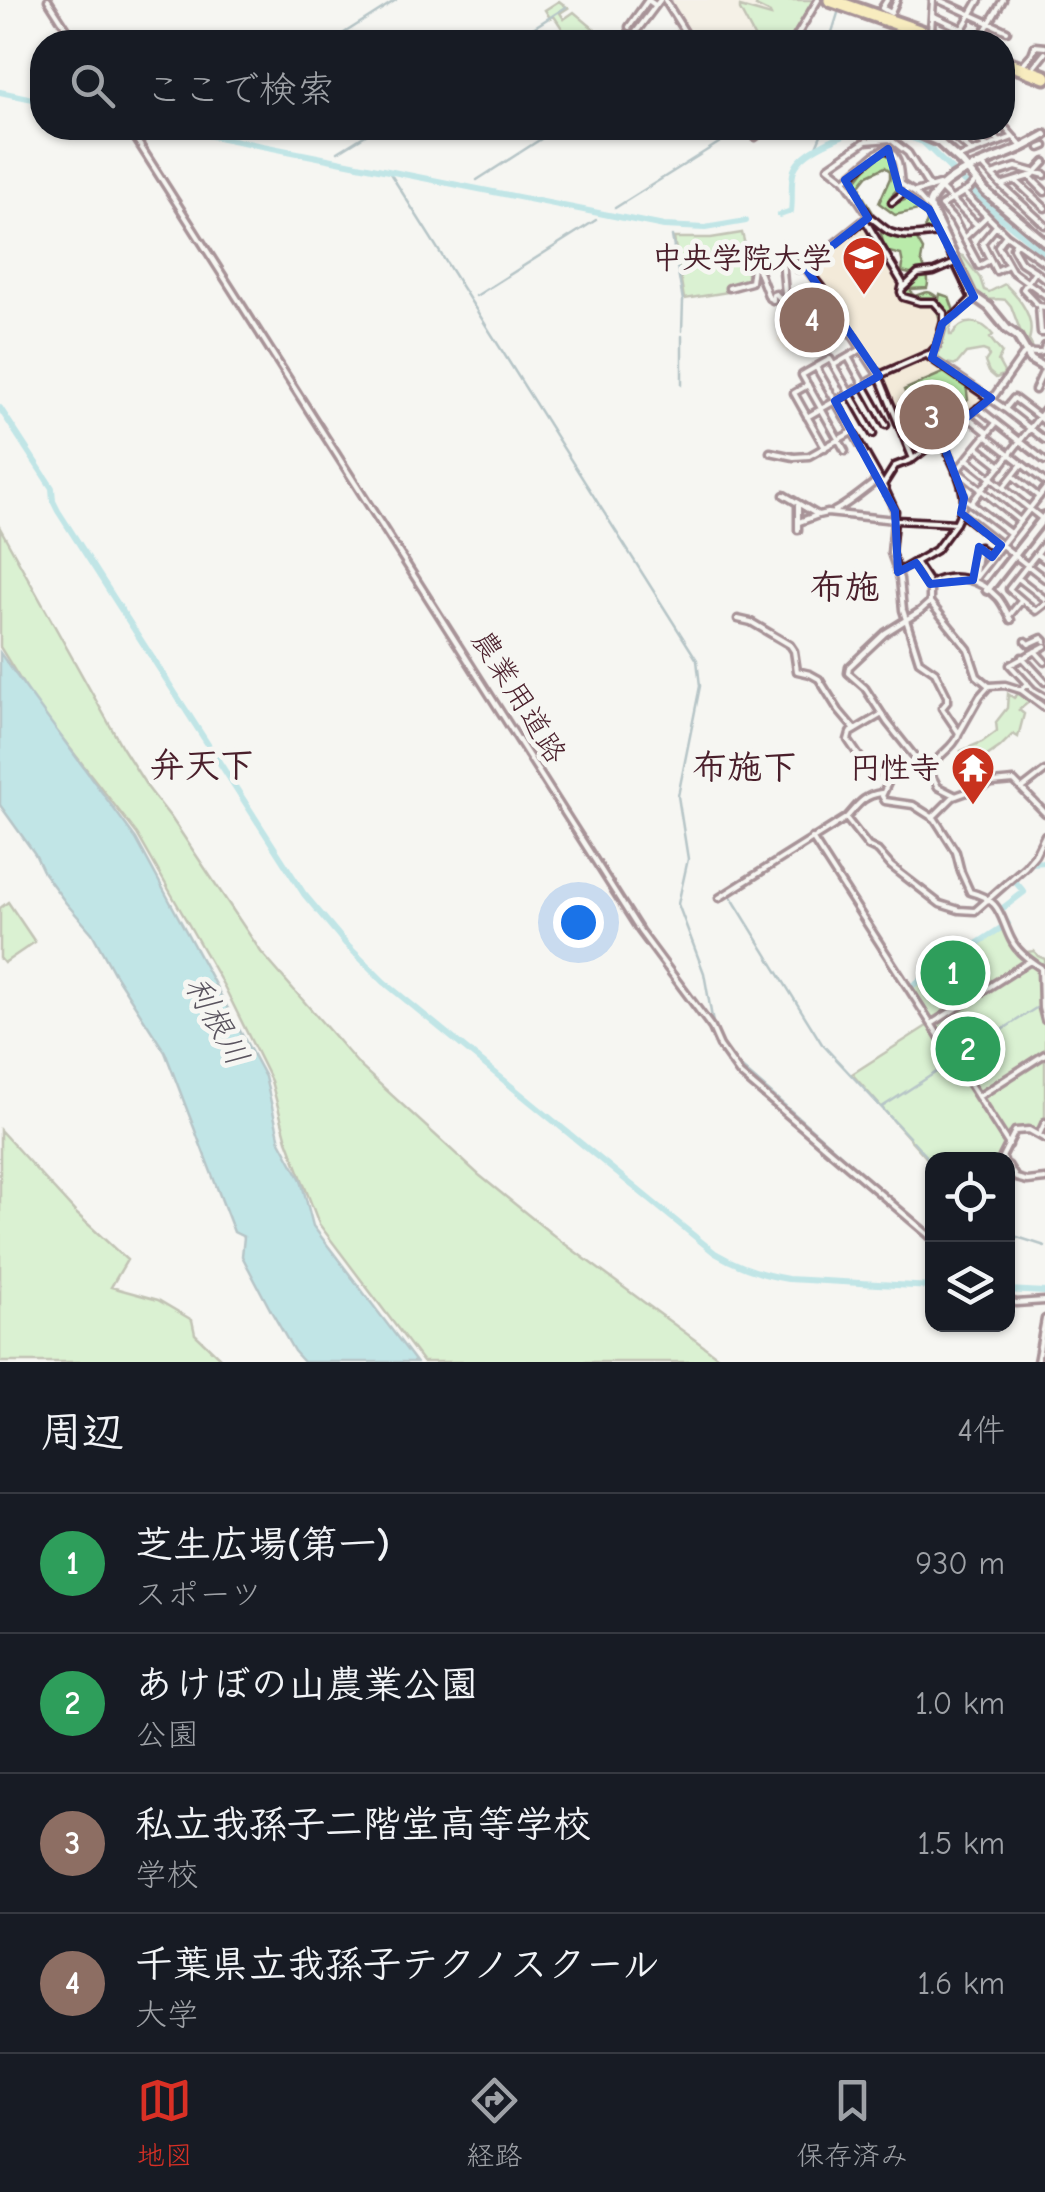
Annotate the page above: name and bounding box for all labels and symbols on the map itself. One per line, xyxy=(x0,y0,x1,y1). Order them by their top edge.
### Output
school or university icon: 中央学院大学 xyxy=(841,235,887,296)
place label: 中央学院大学 xyxy=(652,241,832,276)
pin: 4 xyxy=(780,282,844,358)
pin: 3 xyxy=(900,380,964,454)
district label: 布施 xyxy=(810,567,880,608)
street label: 農業用道路 xyxy=(464,624,574,770)
district label: 弁天下 xyxy=(149,745,255,786)
temple icon: 円性寺 xyxy=(950,745,996,806)
district label: 布施下 xyxy=(692,747,798,788)
place label: 円性寺 xyxy=(850,751,940,786)
your location xyxy=(553,897,604,948)
pin: 1 xyxy=(920,936,986,1010)
water label: 利根川 xyxy=(178,970,256,1072)
pin: 2 xyxy=(936,1012,1000,1086)

